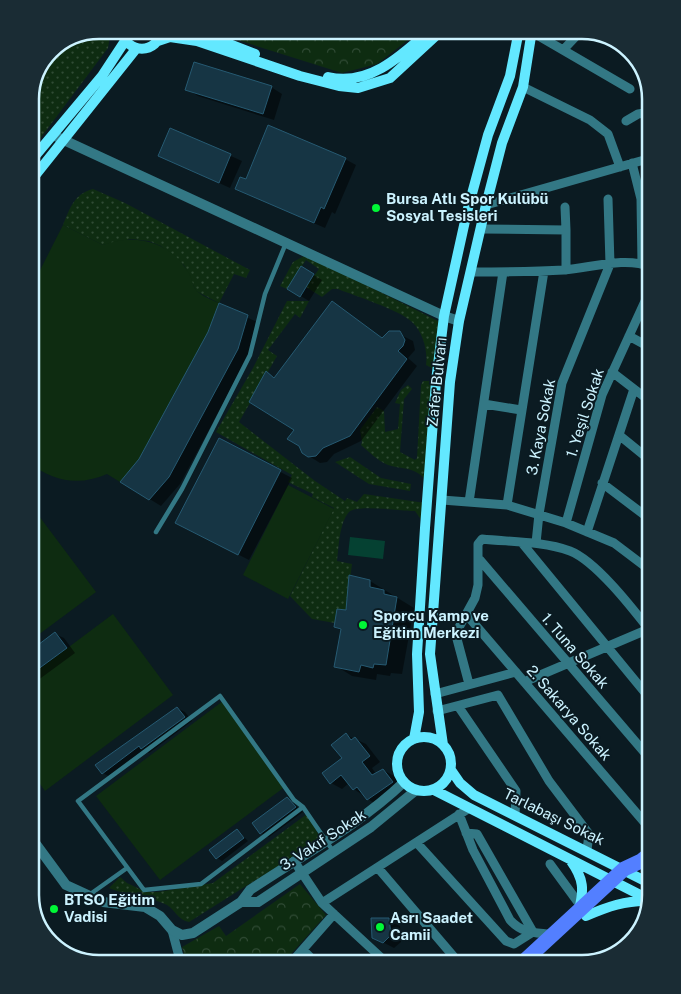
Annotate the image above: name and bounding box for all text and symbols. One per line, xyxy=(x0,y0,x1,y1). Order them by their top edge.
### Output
place label: Bursa Atlı Spor Kulübü Sosyal Tesisleri xyxy=(386,190,549,224)
marker: Bursa Atlı Spor Kulübü Sosyal Tesisleri xyxy=(370,202,382,214)
street label: Zafer Bulvarı xyxy=(423,336,450,428)
street label: 1. Yeşil Sokak xyxy=(562,366,607,460)
street label: 3. Kaya Sokak xyxy=(523,377,558,477)
place label: Sporcu Kamp ve Eğitim Merkezi xyxy=(373,607,489,641)
street label: 1. Tuna Sokak xyxy=(538,610,613,692)
marker: Sporcu Kamp ve Eğitim Merkezi xyxy=(357,619,369,631)
street label: 2. Sakarya Sokak xyxy=(524,662,615,764)
street label: Tarlabaşı Sokak xyxy=(501,785,608,848)
street label: 3. Vakıf Sokak xyxy=(277,806,369,874)
place label: BTSO Eğitim Vadisi xyxy=(64,891,155,925)
marker: BTSO Eğitim Vadisi xyxy=(48,903,60,915)
place label: Asrı Saadet Camii xyxy=(390,909,473,943)
marker: Asrı Saadet Camii xyxy=(374,921,386,933)

